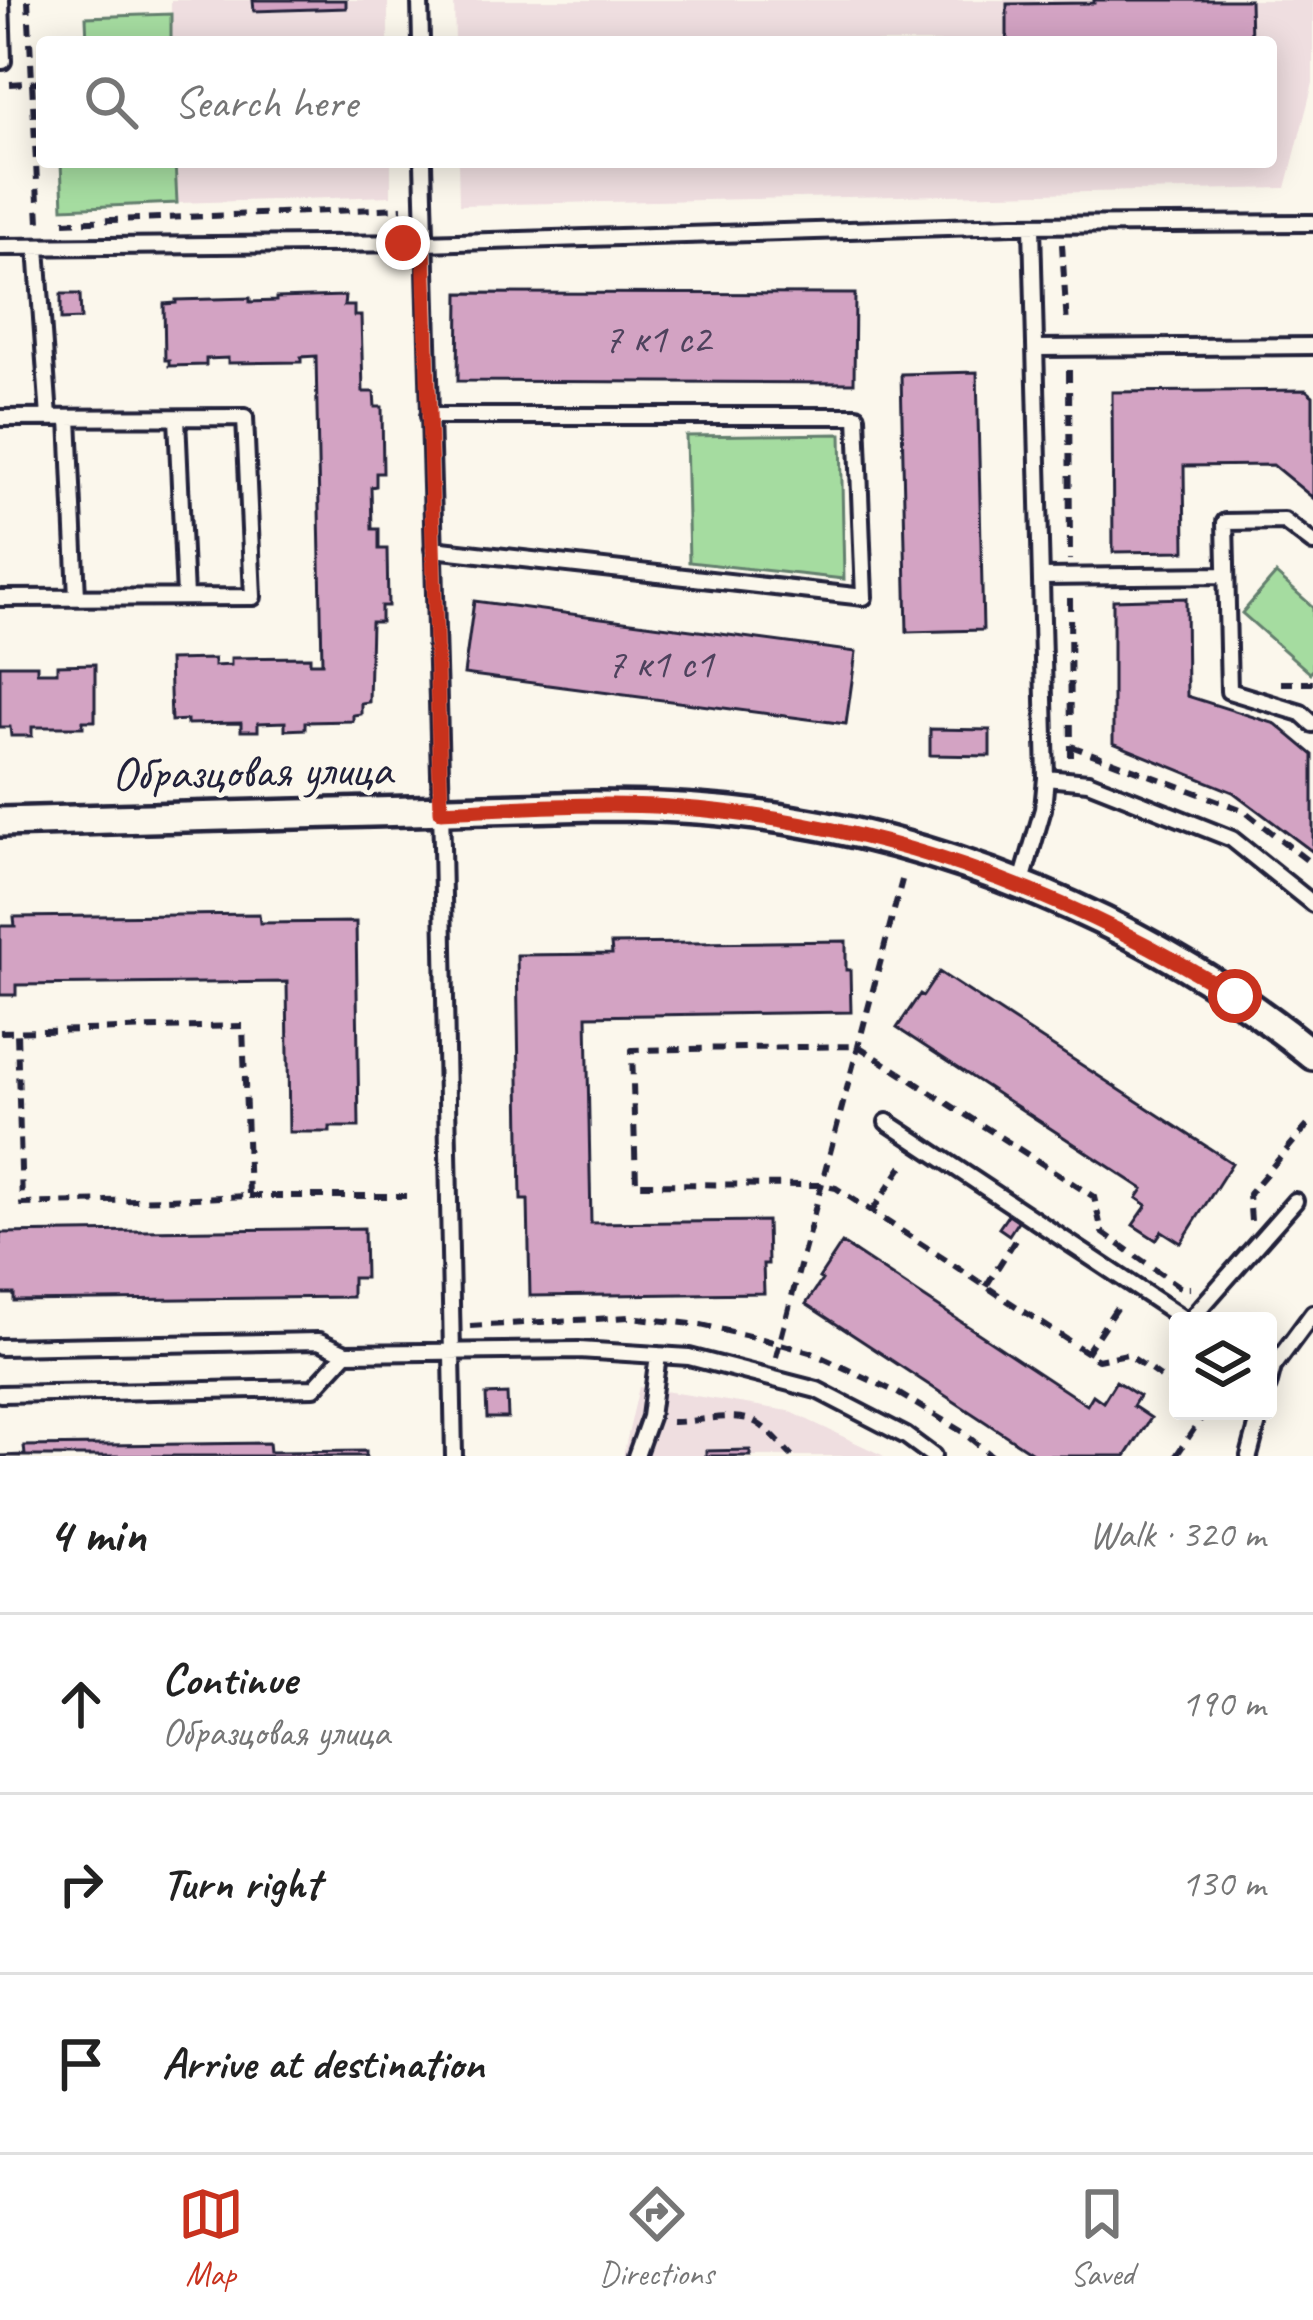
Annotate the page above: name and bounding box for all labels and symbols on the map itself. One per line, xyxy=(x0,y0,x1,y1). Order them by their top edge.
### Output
route end xyxy=(376,216,430,270)
house number: 7 к1 с2 xyxy=(603,312,714,365)
house number: 7 к1 с1 xyxy=(606,637,716,690)
street label: Образцовая улица xyxy=(111,739,396,803)
route start xyxy=(1208,969,1262,1023)

